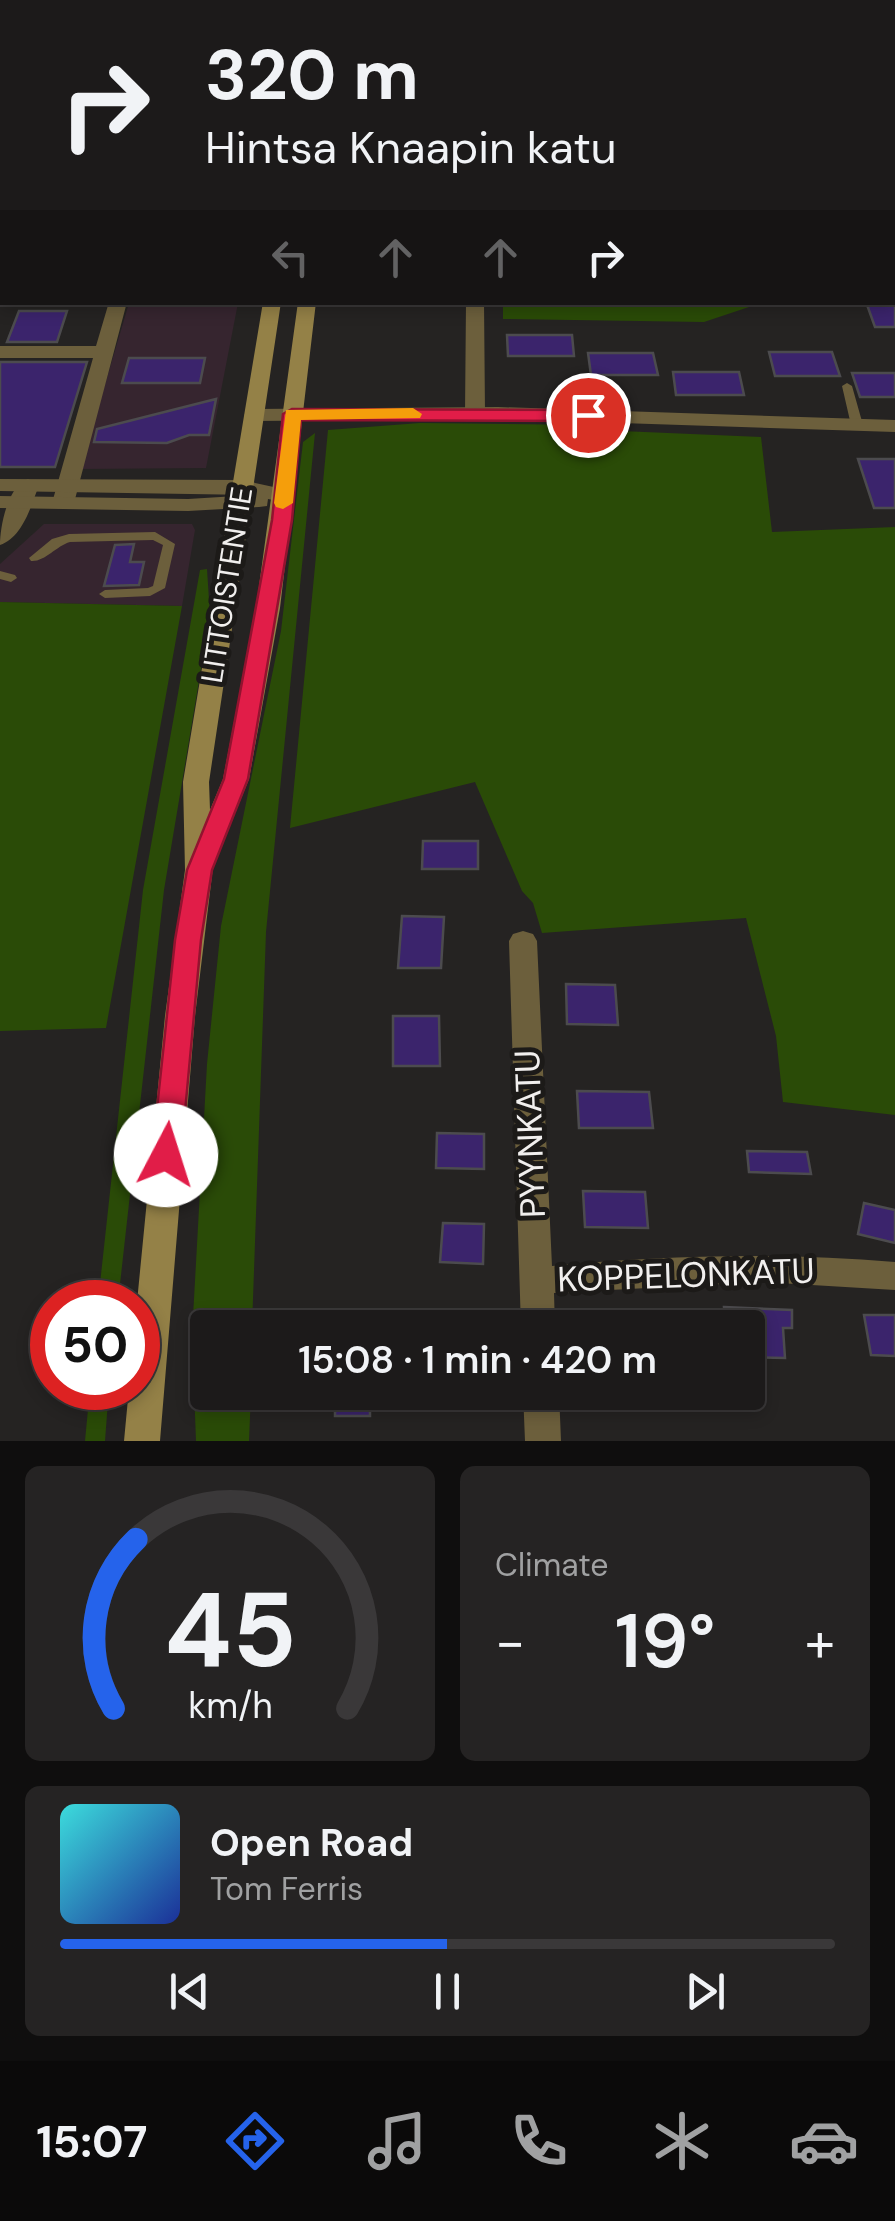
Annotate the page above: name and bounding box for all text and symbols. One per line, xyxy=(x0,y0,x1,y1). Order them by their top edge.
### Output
text: 320 m xyxy=(205,30,419,121)
icon: right xyxy=(40,40,170,170)
text: Hintsa Knaapin katu xyxy=(205,118,617,177)
icon: left xyxy=(263,230,318,285)
icon: ahead xyxy=(368,230,423,285)
icon: ahead xyxy=(473,230,528,285)
icon: right xyxy=(578,230,633,285)
pin xyxy=(546,373,631,458)
icon: arrive xyxy=(561,388,616,443)
street label: LITTOISTENTIE xyxy=(192,484,261,686)
street label: PYYNKATU xyxy=(504,1049,556,1219)
position arrow xyxy=(114,1103,218,1207)
street label: KOPPELONKATU xyxy=(557,1248,815,1302)
speed limit sign: 50 xyxy=(30,1280,160,1410)
text: 15:08 · 1 min · 420 m xyxy=(298,1335,657,1385)
text: Climate xyxy=(495,1544,609,1586)
text: 45 xyxy=(164,1563,296,1698)
text: 19° xyxy=(615,1593,715,1690)
text: − xyxy=(495,1606,525,1678)
text: + xyxy=(805,1606,835,1678)
text: km/h xyxy=(188,1683,272,1729)
text: Open Road xyxy=(210,1818,413,1868)
text: Tom Ferris xyxy=(210,1868,363,1910)
icon: previous xyxy=(162,1964,217,2019)
icon: pause xyxy=(420,1964,475,2019)
icon: next xyxy=(678,1964,733,2019)
icon: directions xyxy=(220,2106,290,2176)
icon: music xyxy=(362,2106,432,2176)
icon: phone xyxy=(504,2106,574,2176)
icon: climate xyxy=(647,2106,717,2176)
icon: car xyxy=(789,2106,859,2176)
text: 15:07 xyxy=(36,2112,148,2171)

